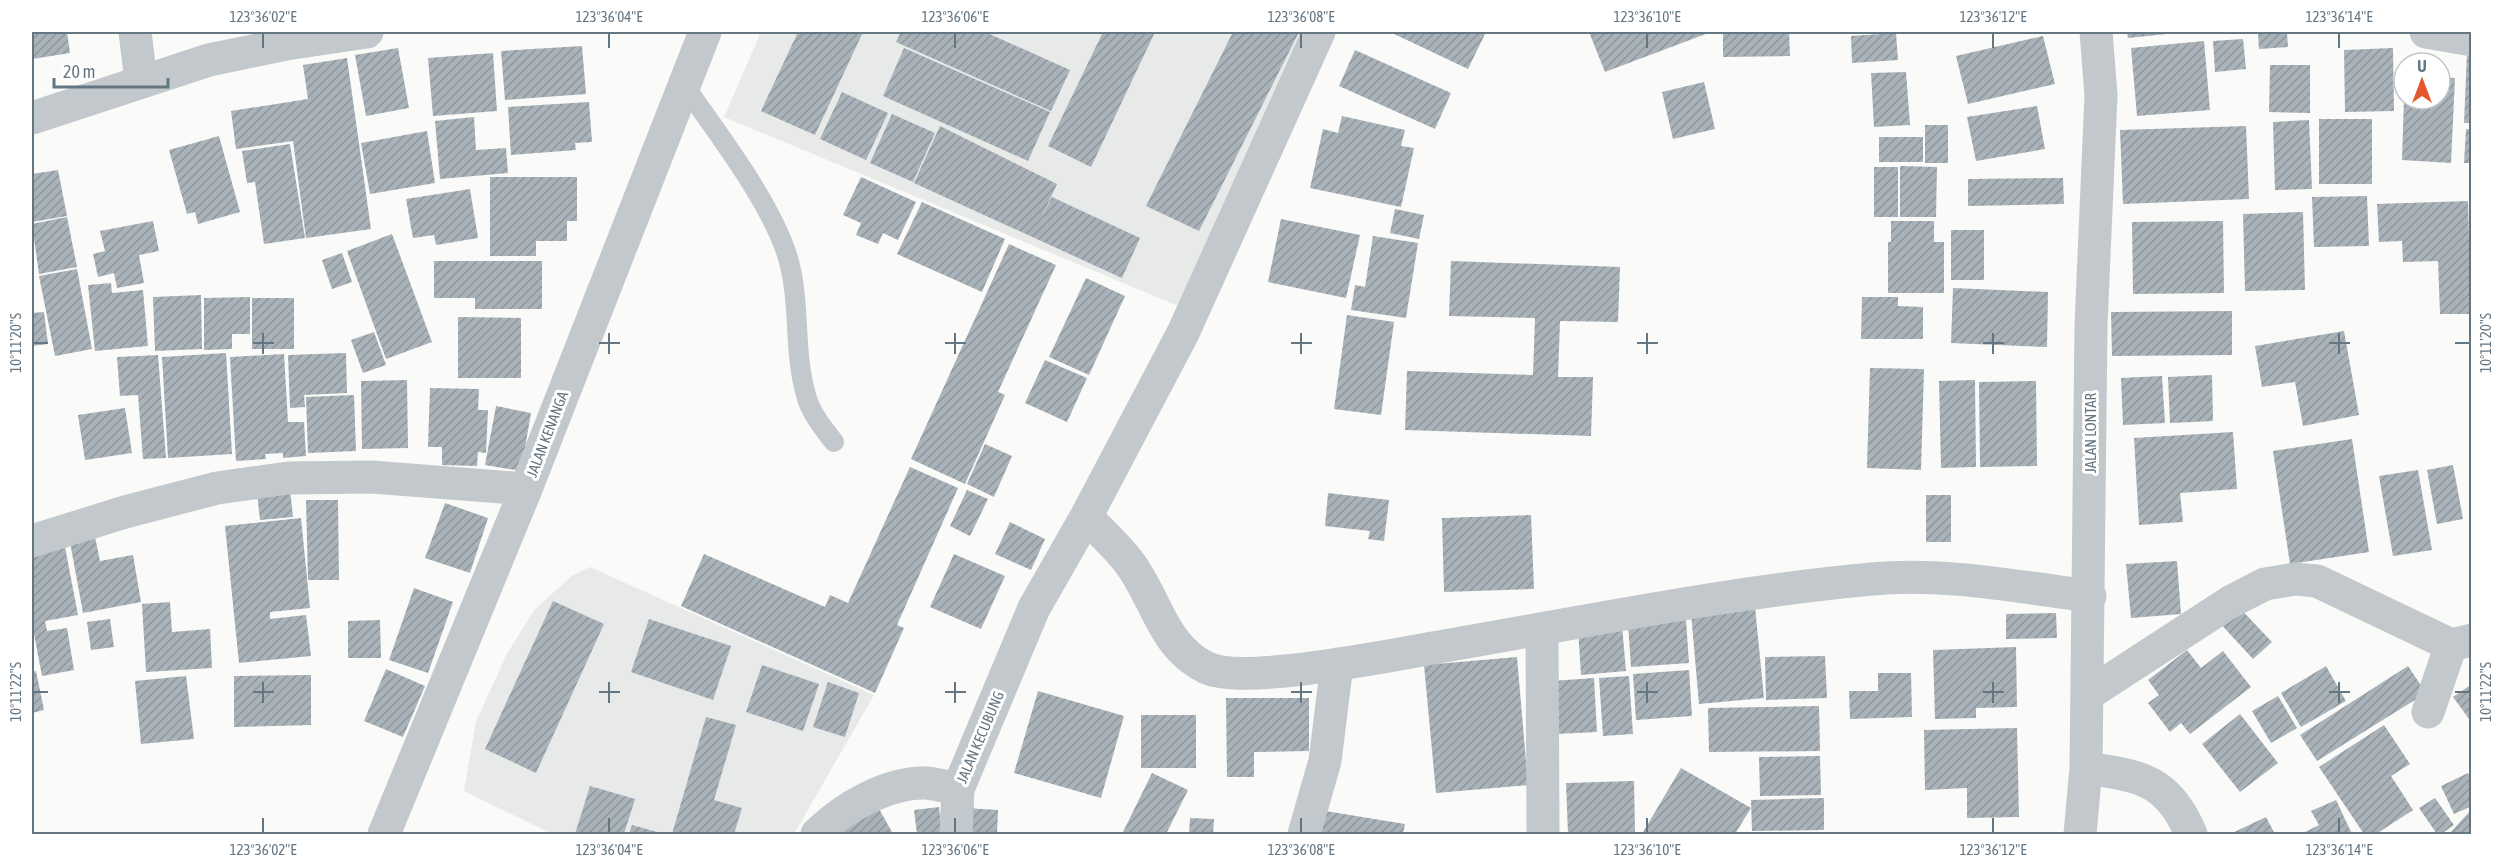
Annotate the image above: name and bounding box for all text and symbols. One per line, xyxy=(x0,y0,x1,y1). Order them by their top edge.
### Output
text: 123°36'02"E xyxy=(229,8,297,25)
text: 123°36'04"E xyxy=(575,8,643,25)
text: 123°36'06"E xyxy=(921,8,989,25)
text: 123°36'08"E xyxy=(1267,8,1335,25)
text: 123°36'10"E xyxy=(1613,8,1681,25)
text: 123°36'12"E xyxy=(1959,8,2027,25)
text: 123°36'14"E xyxy=(2305,8,2373,25)
scale bar xyxy=(54,51,168,89)
north arrow xyxy=(2392,51,2452,111)
text: U xyxy=(2417,57,2427,75)
text: 20 m xyxy=(63,61,95,82)
text: 10°11'20"S xyxy=(7,313,24,373)
text: 10°11'20"S xyxy=(2477,313,2494,373)
street label: JALAN KENANGA xyxy=(523,388,571,479)
street label: JALAN LONTAR xyxy=(2082,392,2099,473)
text: 10°11'22"S xyxy=(7,662,24,722)
text: 10°11'22"S xyxy=(2477,662,2494,722)
street label: JALAN KECUBUNG xyxy=(953,688,1007,786)
text: 123°36'02"E xyxy=(229,841,297,858)
text: 123°36'04"E xyxy=(575,841,643,858)
text: 123°36'06"E xyxy=(921,841,989,858)
text: 123°36'08"E xyxy=(1267,841,1335,858)
text: 123°36'10"E xyxy=(1613,841,1681,858)
text: 123°36'12"E xyxy=(1959,841,2027,858)
text: 123°36'14"E xyxy=(2305,841,2373,858)

